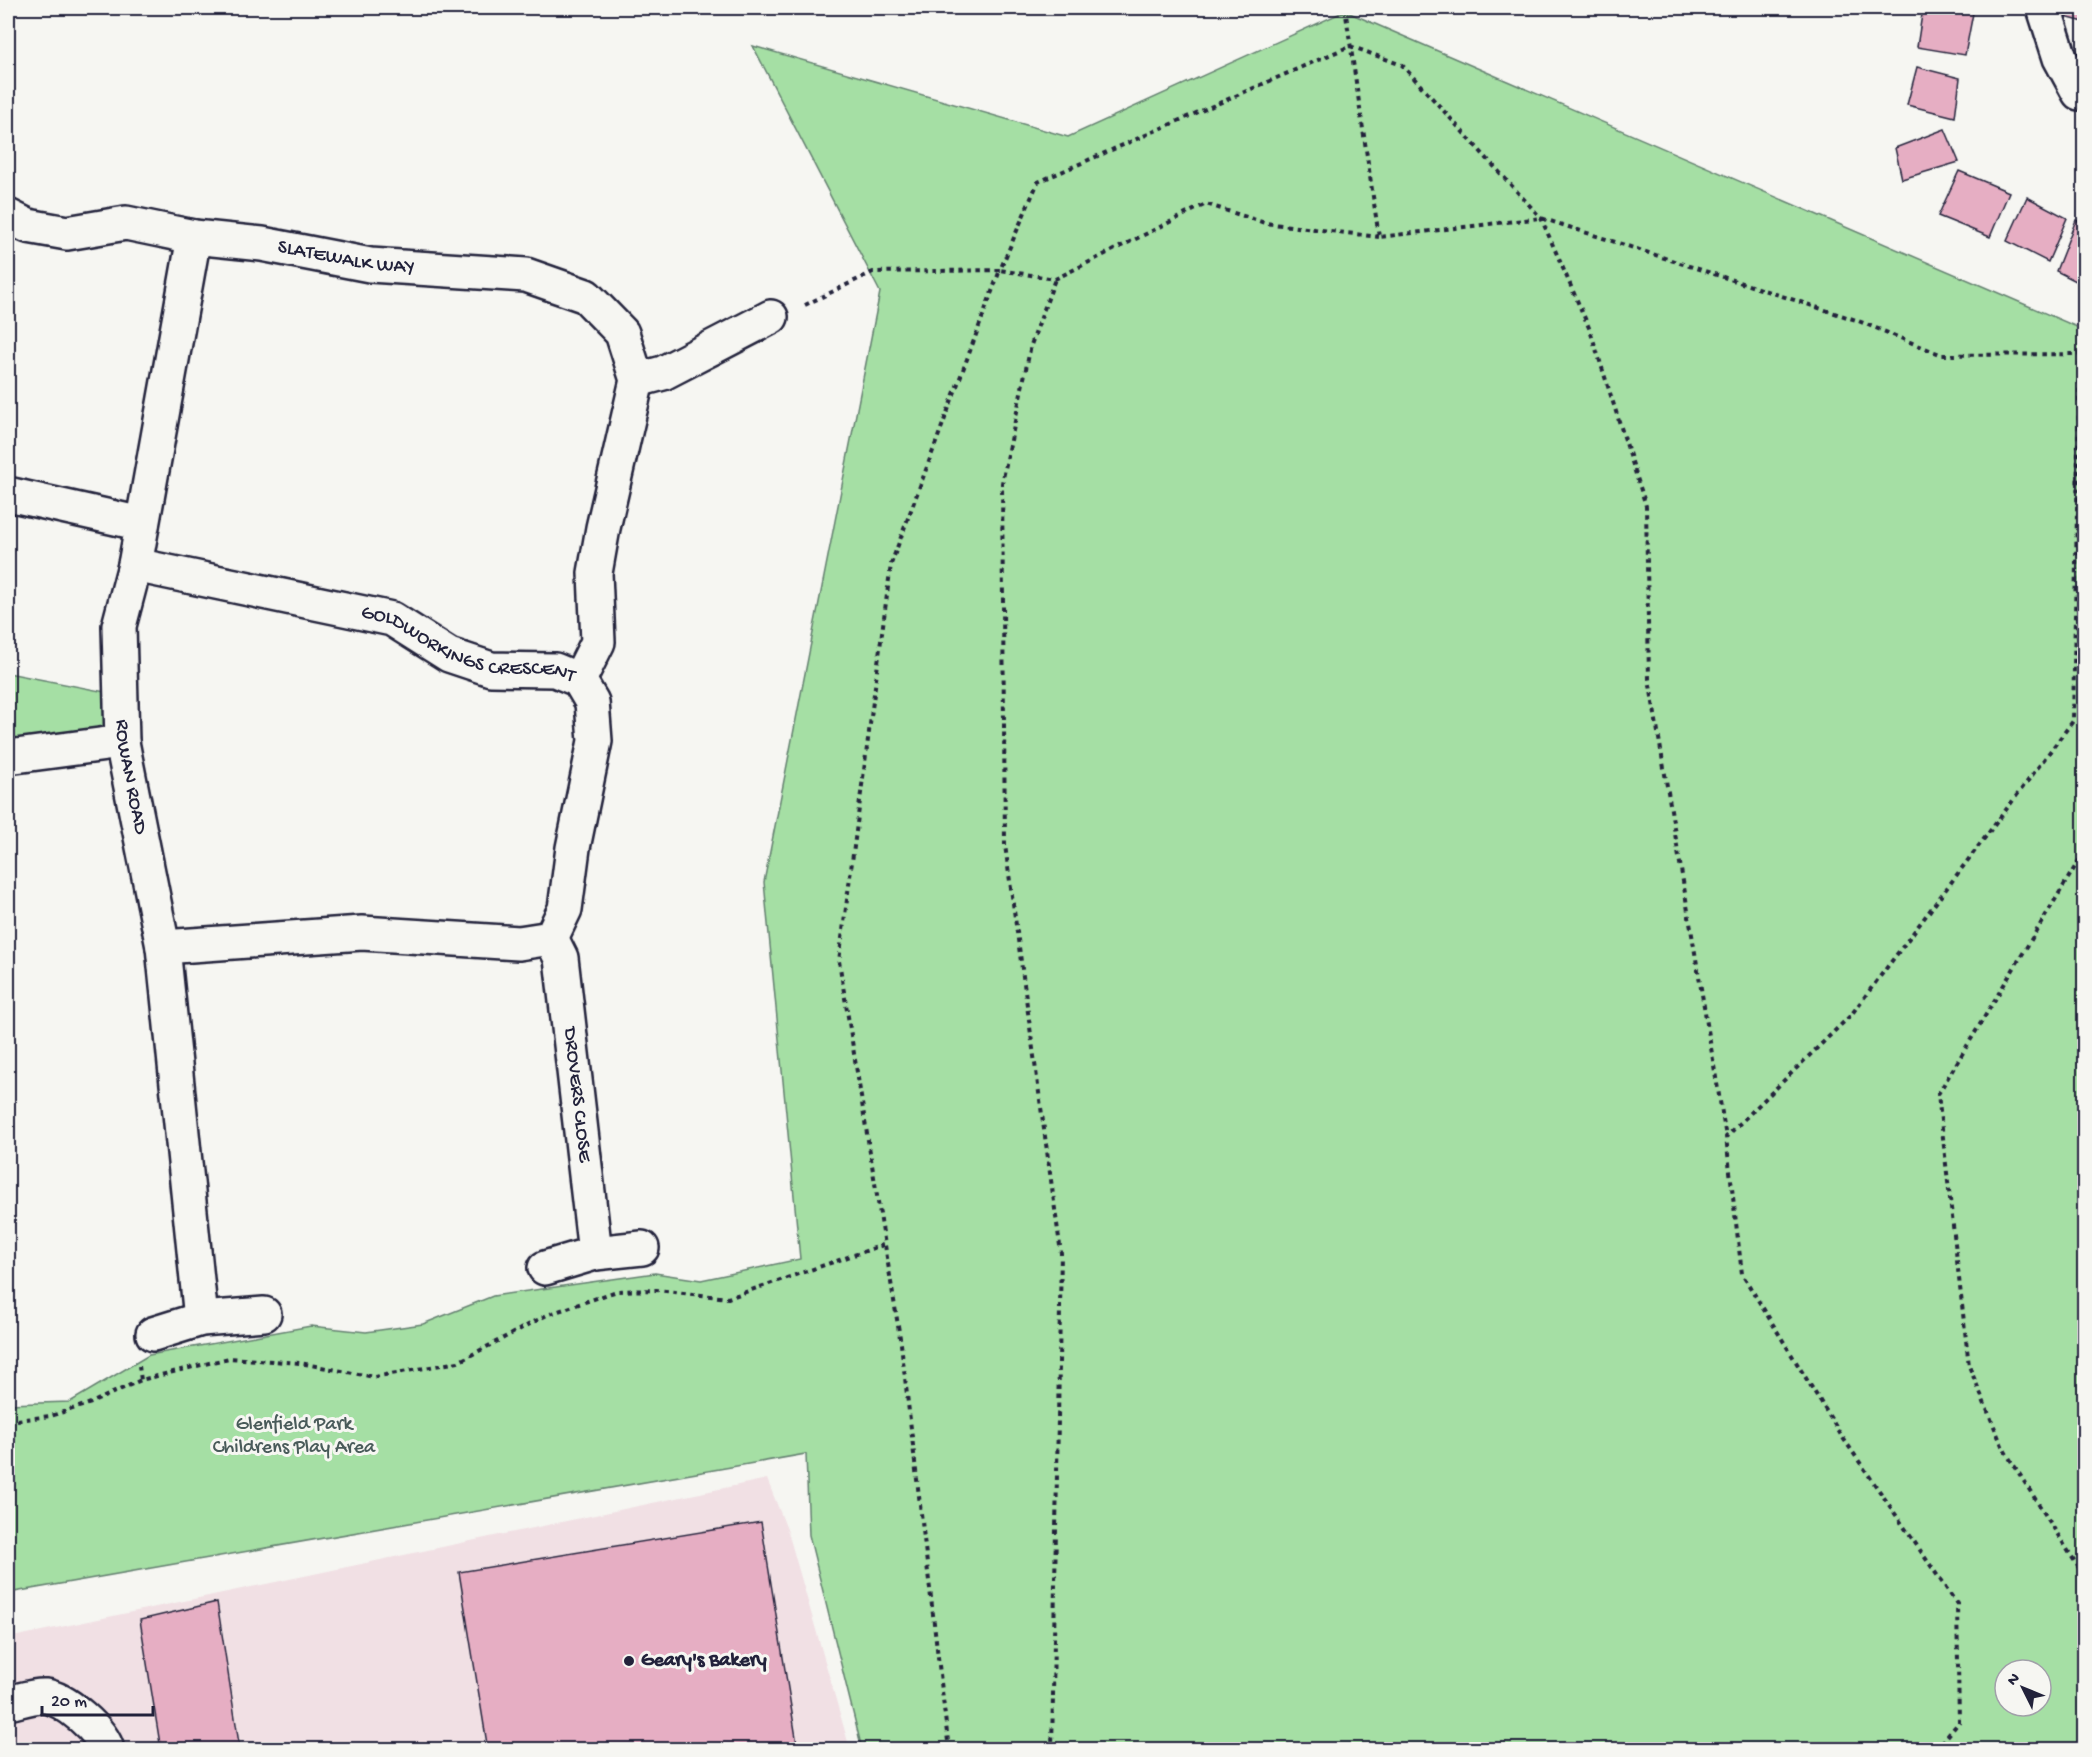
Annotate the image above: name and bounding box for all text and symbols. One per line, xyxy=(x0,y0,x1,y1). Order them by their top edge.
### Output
street label: SLATEWALK WAY xyxy=(276,236,415,279)
street label: GOLDWORKINGS CRESCENT xyxy=(359,601,579,689)
street label: ROWAN ROAD xyxy=(110,719,152,837)
street label: DROVERS CLOSE xyxy=(557,1024,596,1165)
park label: Glenfield Park Childrens Play Area xyxy=(213,1414,376,1460)
place label: Geary's Bakery xyxy=(641,1650,767,1673)
marker: Geary's Bakery xyxy=(622,1654,636,1668)
north arrow xyxy=(1993,1658,2053,1718)
text: N xyxy=(2004,1669,2025,1690)
scale bar xyxy=(42,1679,153,1717)
text: 20 m xyxy=(51,1692,87,1713)

